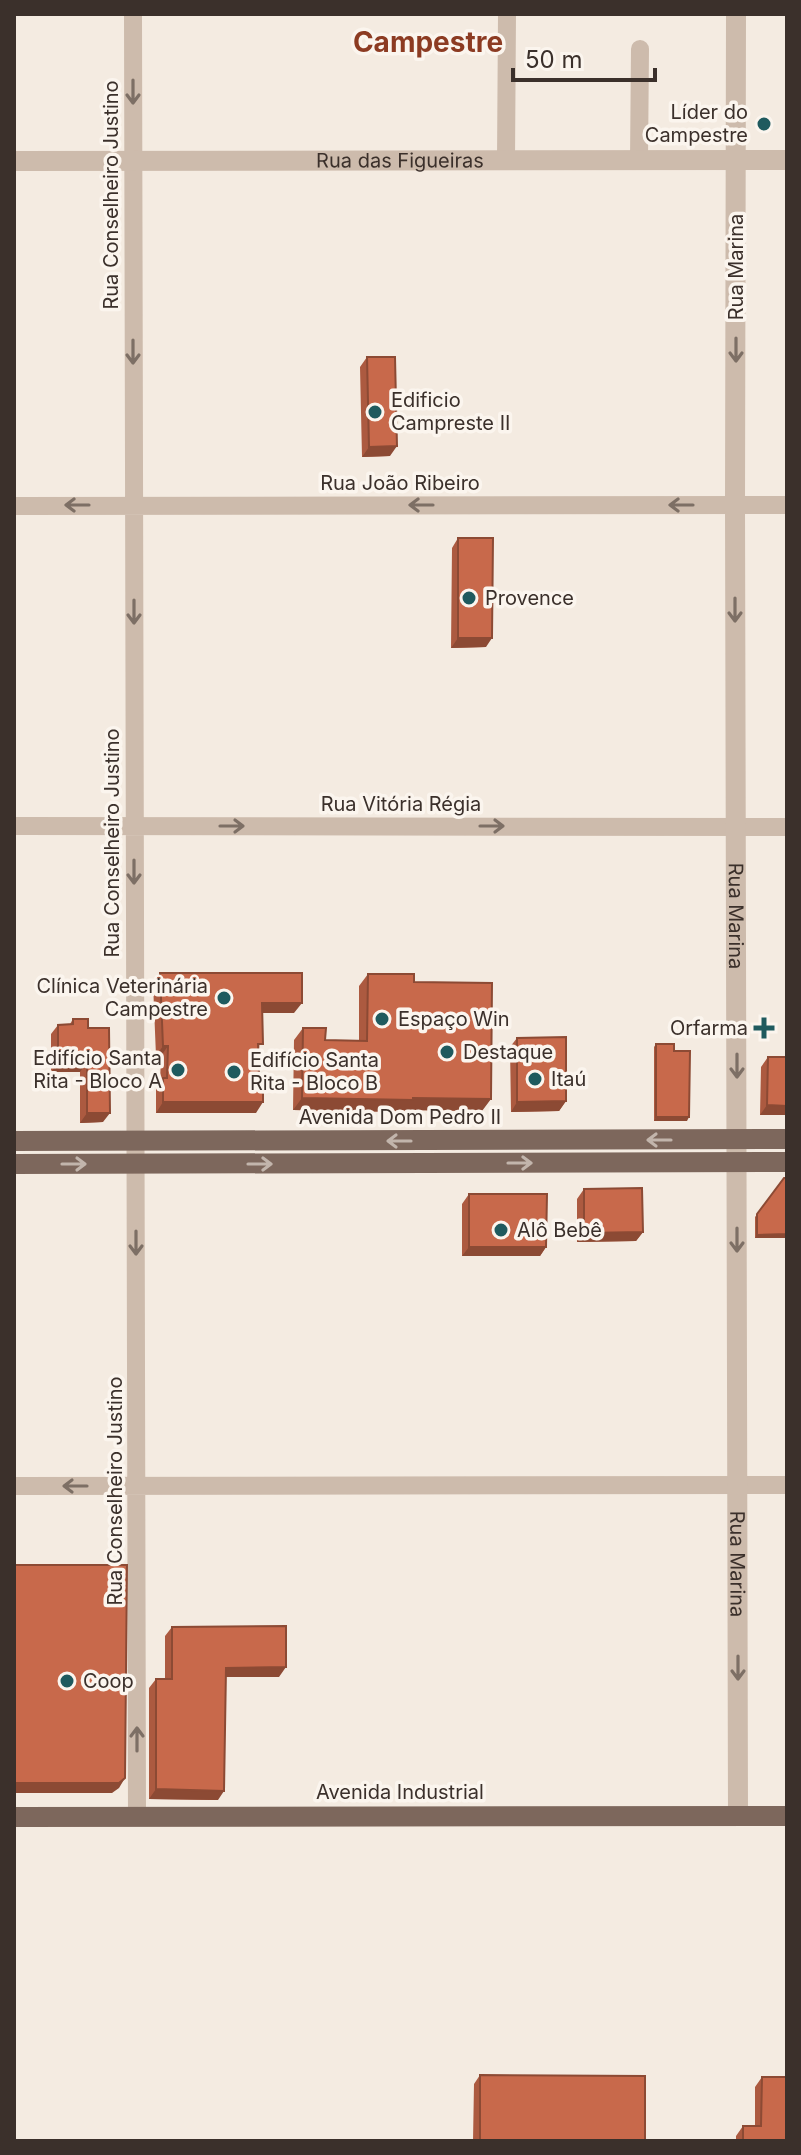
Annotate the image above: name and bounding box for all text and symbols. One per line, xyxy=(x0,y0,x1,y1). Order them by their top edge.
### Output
district label: Campestre xyxy=(353,25,503,59)
scale bar xyxy=(513,32,655,82)
text: 50 m xyxy=(525,45,583,74)
one-way arrow xyxy=(125,78,141,105)
street label: Rua Conselheiro Justino xyxy=(99,80,123,310)
place label: Líder do Campestre xyxy=(645,100,748,147)
marker: Líder do Campestre xyxy=(755,115,773,133)
street label: Rua das Figueiras xyxy=(316,148,484,173)
street label: Rua Marina xyxy=(724,214,748,320)
one-way arrow xyxy=(728,336,744,363)
one-way arrow xyxy=(125,338,141,365)
place label: Edificio Campreste II xyxy=(391,388,510,435)
marker: Edificio Campreste II xyxy=(366,403,384,421)
street label: Rua João Ribeiro xyxy=(320,471,480,495)
one-way arrow xyxy=(64,497,91,513)
one-way arrow xyxy=(408,497,435,513)
one-way arrow xyxy=(668,497,695,513)
place label: Provence xyxy=(485,586,574,610)
marker: Provence xyxy=(460,589,478,607)
one-way arrow xyxy=(727,596,743,623)
one-way arrow xyxy=(126,598,142,625)
street label: Rua Conselheiro Justino xyxy=(100,728,124,958)
street label: Rua Vitória Régia xyxy=(321,792,481,816)
one-way arrow xyxy=(218,818,245,834)
one-way arrow xyxy=(478,818,505,834)
one-way arrow xyxy=(126,858,142,885)
street label: Rua Marina xyxy=(724,863,748,969)
place label: Clínica Veterinária Campestre xyxy=(36,974,208,1021)
marker: Clínica Veterinária Campestre xyxy=(215,989,233,1007)
place label: Espaço Win xyxy=(398,1007,510,1031)
marker: Espaço Win xyxy=(373,1010,391,1028)
place label: Orfarma xyxy=(670,1016,748,1040)
marker: Orfarma xyxy=(755,1019,773,1037)
place label: Destaque xyxy=(463,1040,553,1064)
marker: Destaque xyxy=(438,1043,456,1061)
place label: Edifício Santa Rita - Bloco A xyxy=(33,1046,162,1093)
place label: Edifício Santa Rita - Bloco B xyxy=(250,1048,379,1095)
one-way arrow xyxy=(729,1052,745,1079)
marker: Edifício Santa Rita - Bloco A xyxy=(169,1061,187,1079)
marker: Edifício Santa Rita - Bloco B xyxy=(225,1063,243,1081)
place label: Itaú xyxy=(551,1067,586,1091)
marker: Itaú xyxy=(526,1070,544,1088)
street label: Avenida Dom Pedro II xyxy=(299,1105,501,1129)
one-way arrow xyxy=(646,1132,673,1148)
one-way arrow xyxy=(386,1133,413,1149)
one-way arrow xyxy=(506,1155,533,1171)
one-way arrow xyxy=(60,1156,87,1172)
one-way arrow xyxy=(246,1156,273,1172)
place label: Alô Bebê xyxy=(517,1218,602,1242)
marker: Alô Bebê xyxy=(492,1221,510,1239)
one-way arrow xyxy=(729,1226,745,1253)
one-way arrow xyxy=(128,1229,143,1256)
street label: Rua Conselheiro Justino xyxy=(103,1376,127,1606)
one-way arrow xyxy=(62,1478,89,1494)
street label: Rua Marina xyxy=(725,1511,750,1617)
one-way arrow xyxy=(730,1654,746,1681)
place label: Coop xyxy=(83,1669,134,1693)
marker: Coop xyxy=(58,1672,76,1690)
one-way arrow xyxy=(129,1726,145,1753)
street label: Avenida Industrial xyxy=(316,1780,484,1804)

